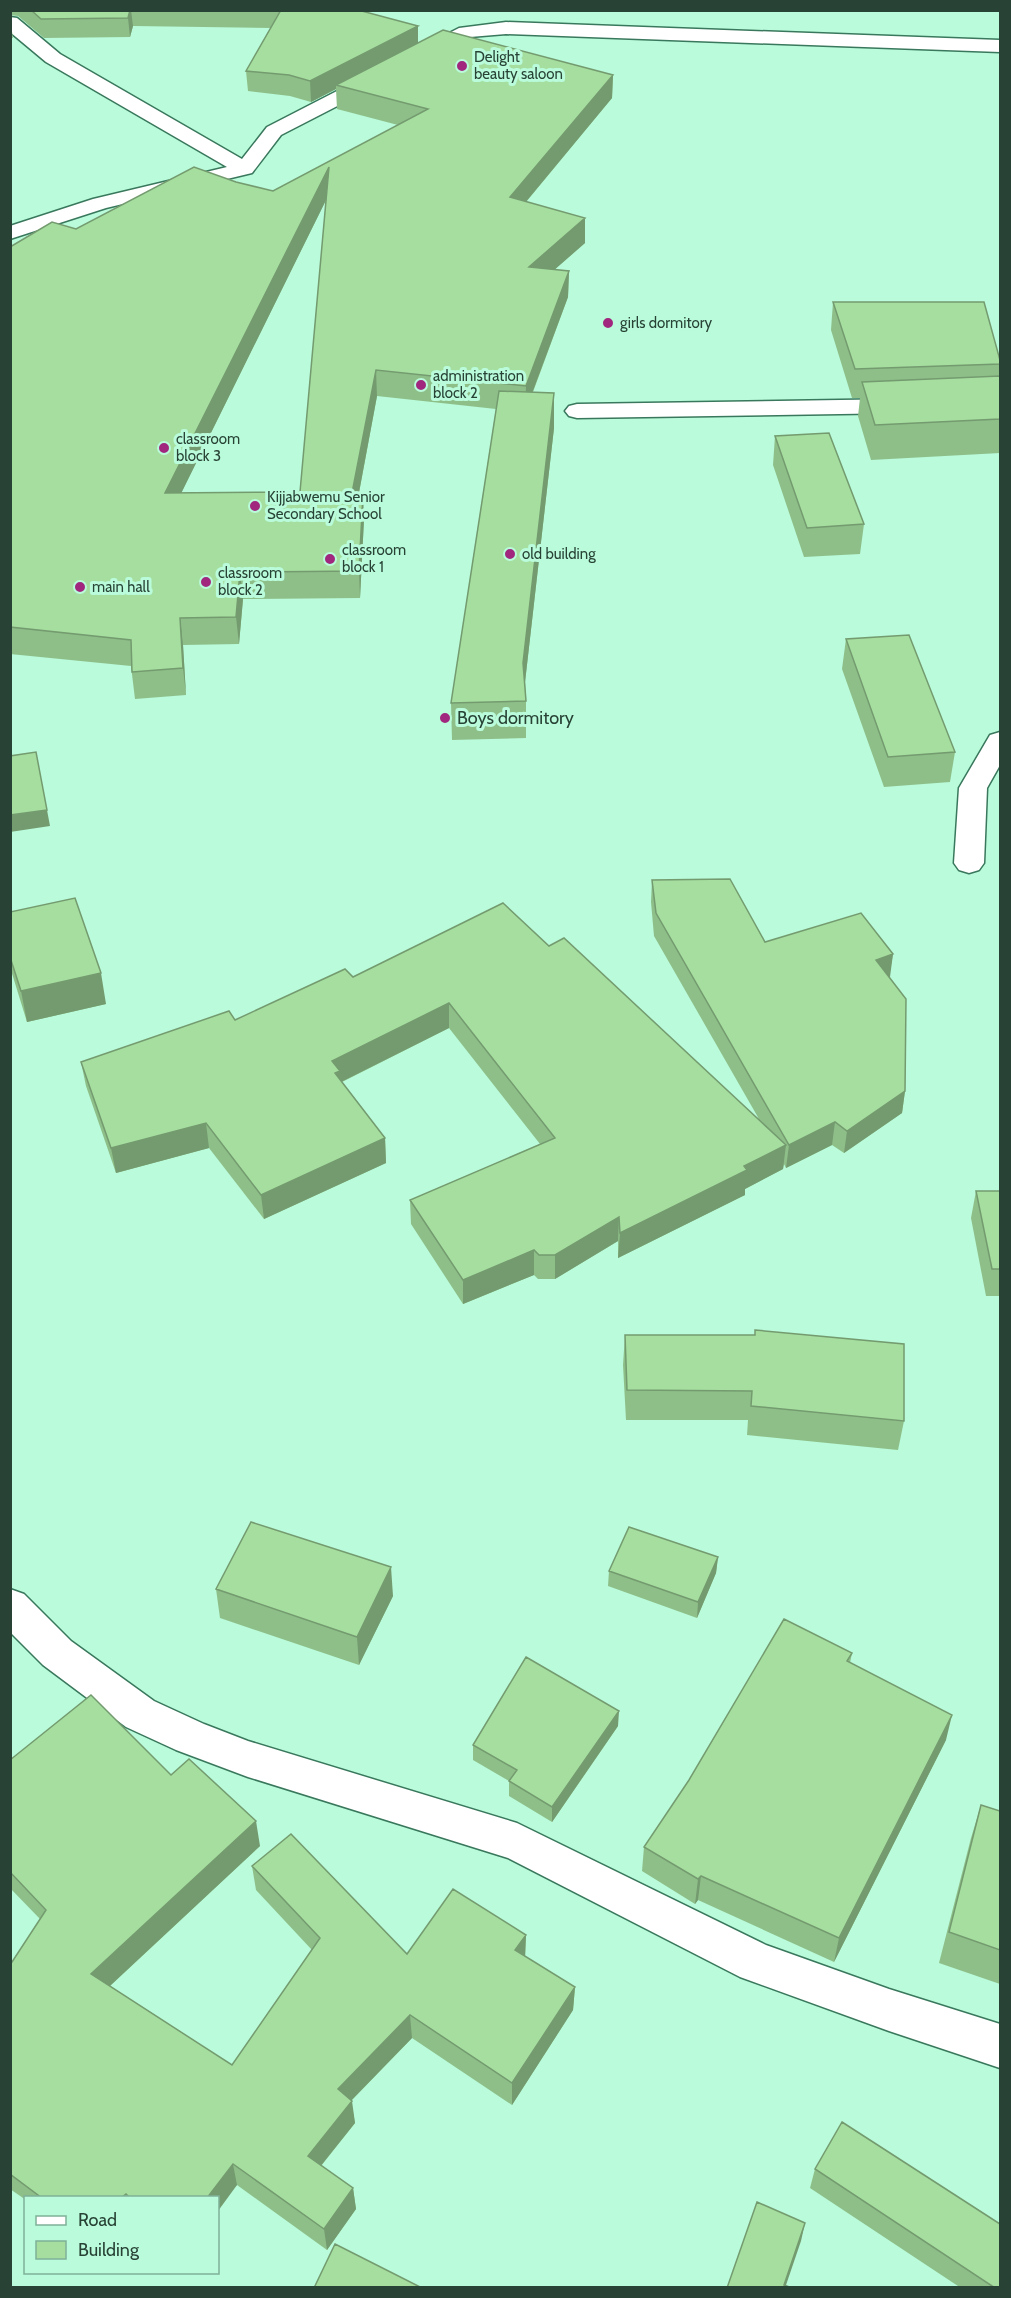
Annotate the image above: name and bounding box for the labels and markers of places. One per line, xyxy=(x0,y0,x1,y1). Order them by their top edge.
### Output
place label: Delight beauty saloon xyxy=(474,48,563,83)
marker: Delight beauty saloon xyxy=(455,59,469,73)
place label: girls dormitory xyxy=(620,314,712,332)
marker: girls dormitory xyxy=(601,316,615,330)
place label: administration block 2 xyxy=(433,367,524,402)
marker: administration block 2 xyxy=(414,378,428,392)
place label: classroom block 3 xyxy=(176,430,240,465)
marker: classroom block 3 xyxy=(157,441,171,455)
place label: Kijjabwemu Senior Secondary School xyxy=(267,488,385,523)
marker: Kijjabwemu Senior Secondary School xyxy=(248,499,262,513)
place label: classroom block 1 xyxy=(342,541,406,576)
place label: old building xyxy=(522,545,596,563)
marker: old building xyxy=(503,547,517,561)
marker: classroom block 1 xyxy=(323,552,337,566)
place label: classroom block 2 xyxy=(218,564,282,599)
marker: classroom block 2 xyxy=(199,575,213,589)
place label: main hall xyxy=(92,578,150,596)
marker: main hall xyxy=(73,580,87,594)
place label: Boys dormitory xyxy=(457,707,574,729)
marker: Boys dormitory xyxy=(438,711,452,725)

